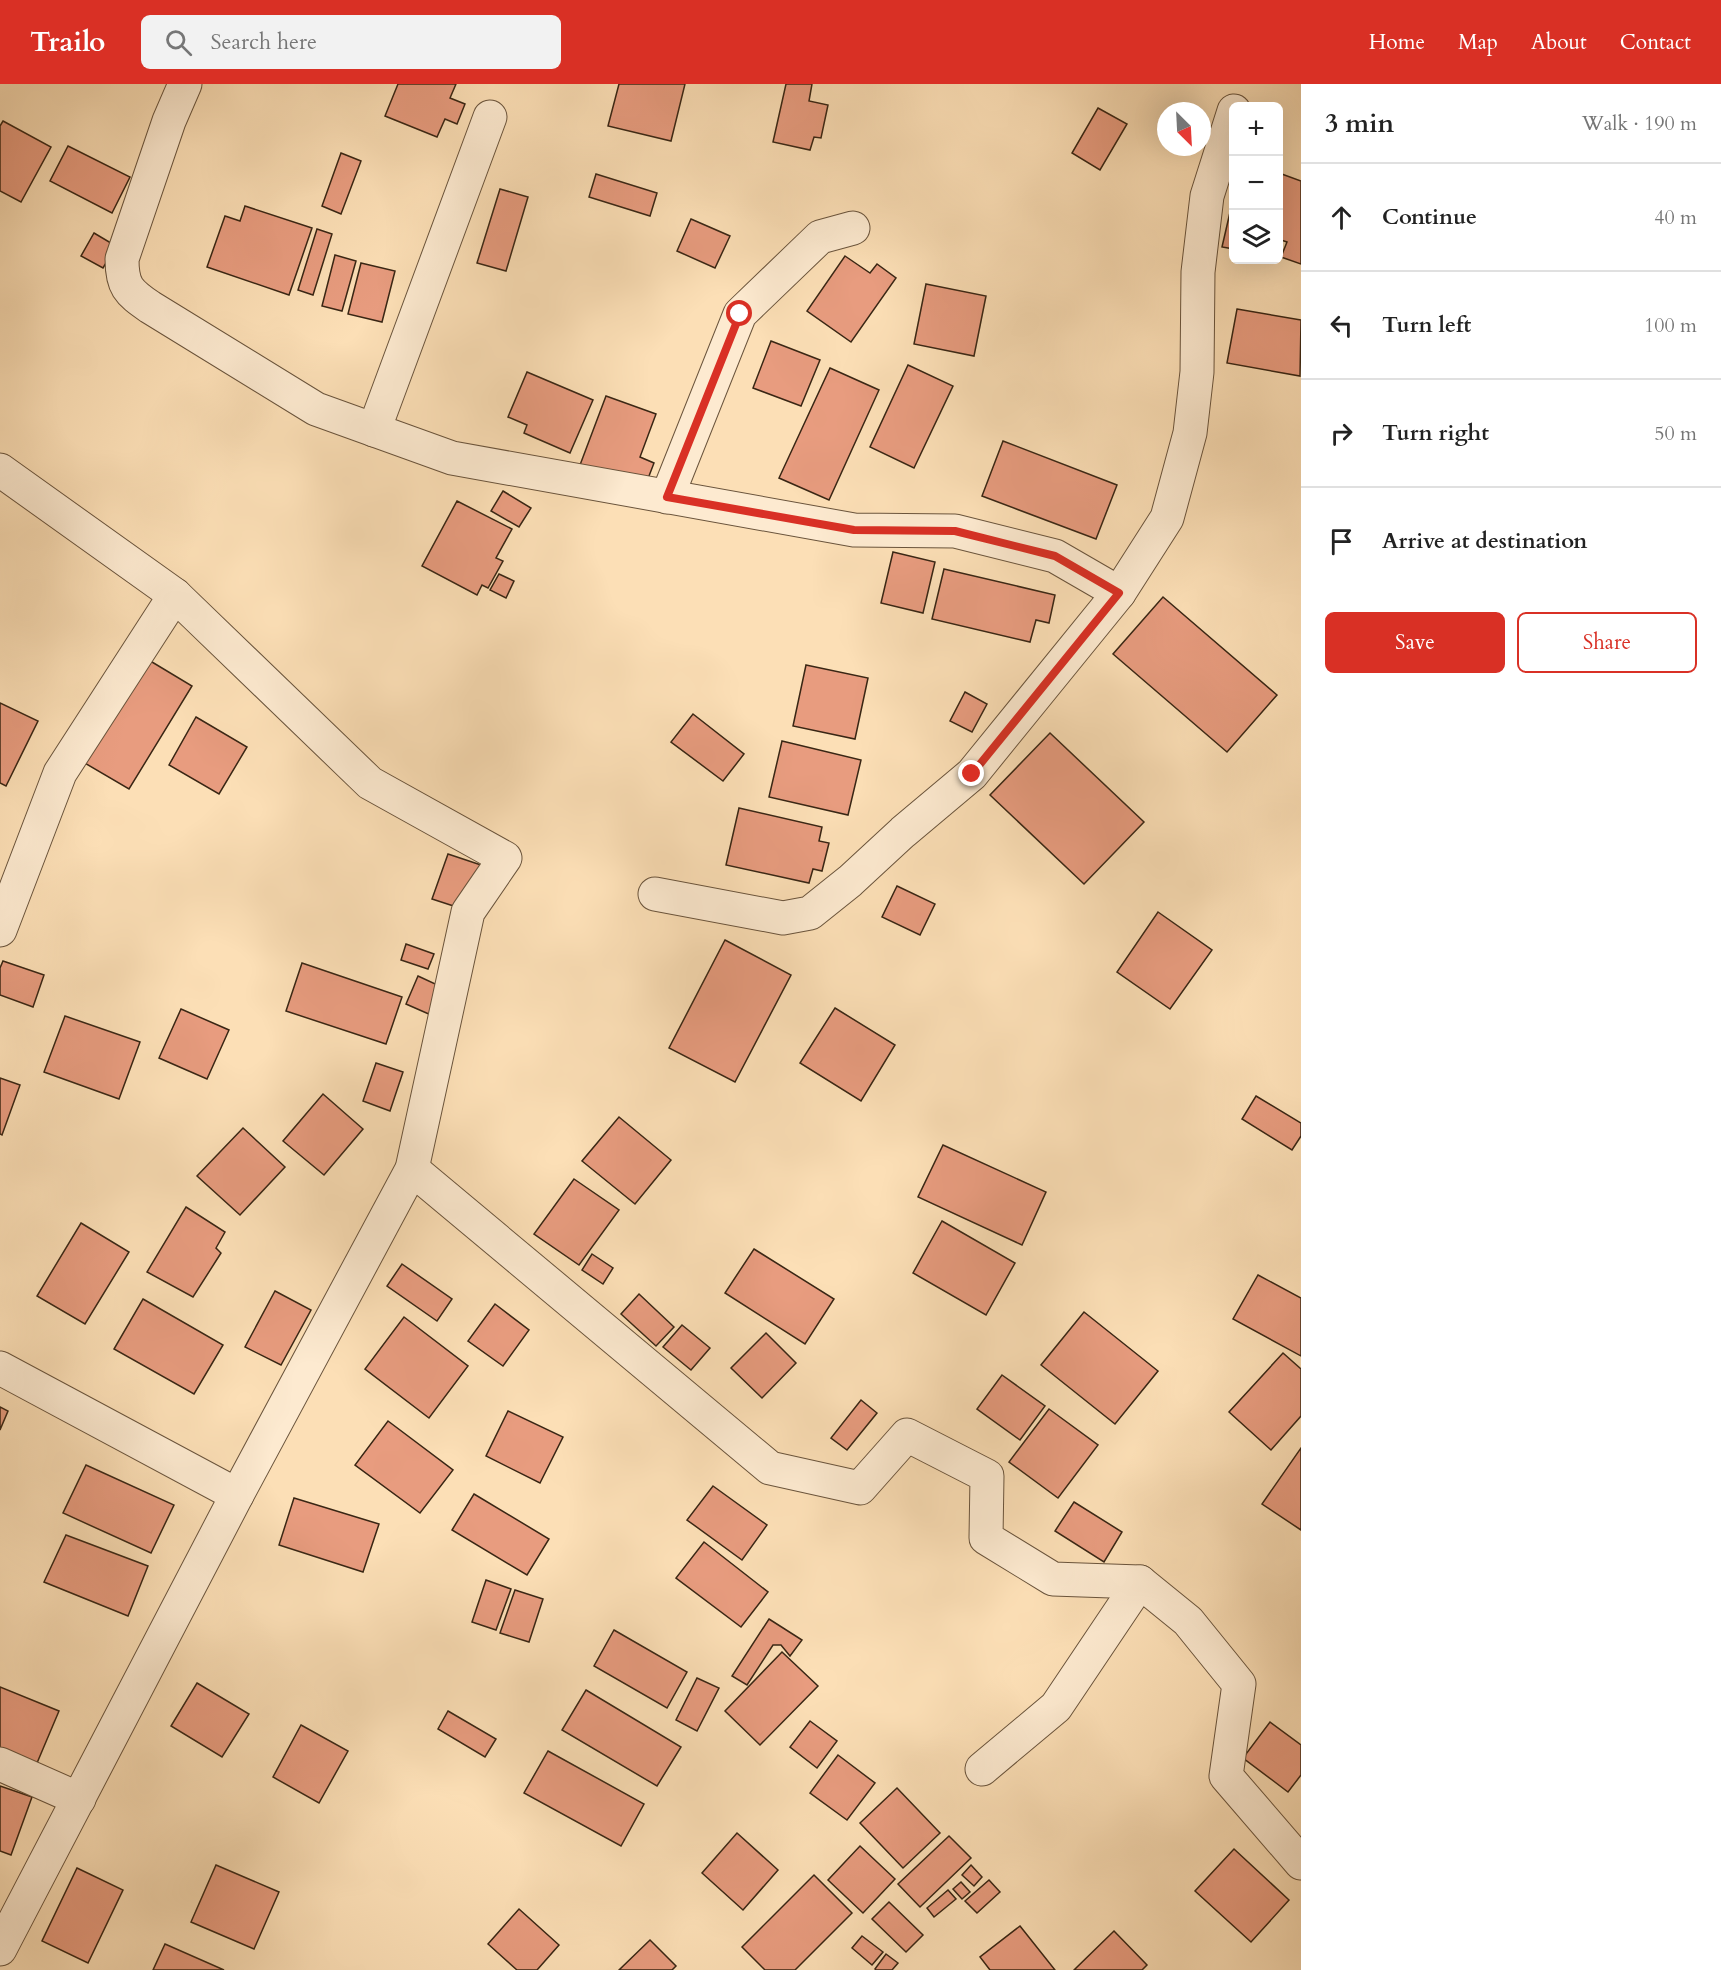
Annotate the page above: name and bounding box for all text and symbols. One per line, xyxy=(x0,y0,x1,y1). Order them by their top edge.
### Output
search box xyxy=(141,15,561,69)
text: Trailo xyxy=(30,23,105,61)
icon: search xyxy=(162,26,195,59)
text: Search here xyxy=(210,27,317,57)
text: Home xyxy=(1369,28,1425,57)
text: Map xyxy=(1458,28,1498,57)
text: About xyxy=(1531,28,1587,57)
text: Contact xyxy=(1620,28,1691,57)
north arrow xyxy=(1157,102,1211,156)
map controls xyxy=(1229,102,1283,264)
button: + xyxy=(1229,102,1283,156)
text: 3 min xyxy=(1325,106,1394,141)
text: Walk · 190 m xyxy=(1582,110,1697,137)
button: − xyxy=(1229,156,1283,210)
icon: ahead xyxy=(1325,201,1358,234)
text: Continue xyxy=(1382,202,1477,232)
text: 40 m xyxy=(1654,204,1697,231)
button: layers xyxy=(1229,210,1283,264)
route start xyxy=(726,300,752,326)
icon: left xyxy=(1325,309,1358,342)
text: Turn left xyxy=(1382,310,1471,340)
text: 100 m xyxy=(1644,312,1697,339)
icon: right xyxy=(1325,417,1358,450)
text: Turn right xyxy=(1382,418,1489,448)
text: 50 m xyxy=(1654,420,1697,447)
icon: arrive xyxy=(1325,525,1358,558)
text: Arrive at destination xyxy=(1382,526,1587,556)
button: Save xyxy=(1325,612,1505,673)
button: Share xyxy=(1517,612,1697,673)
route end xyxy=(958,760,984,786)

